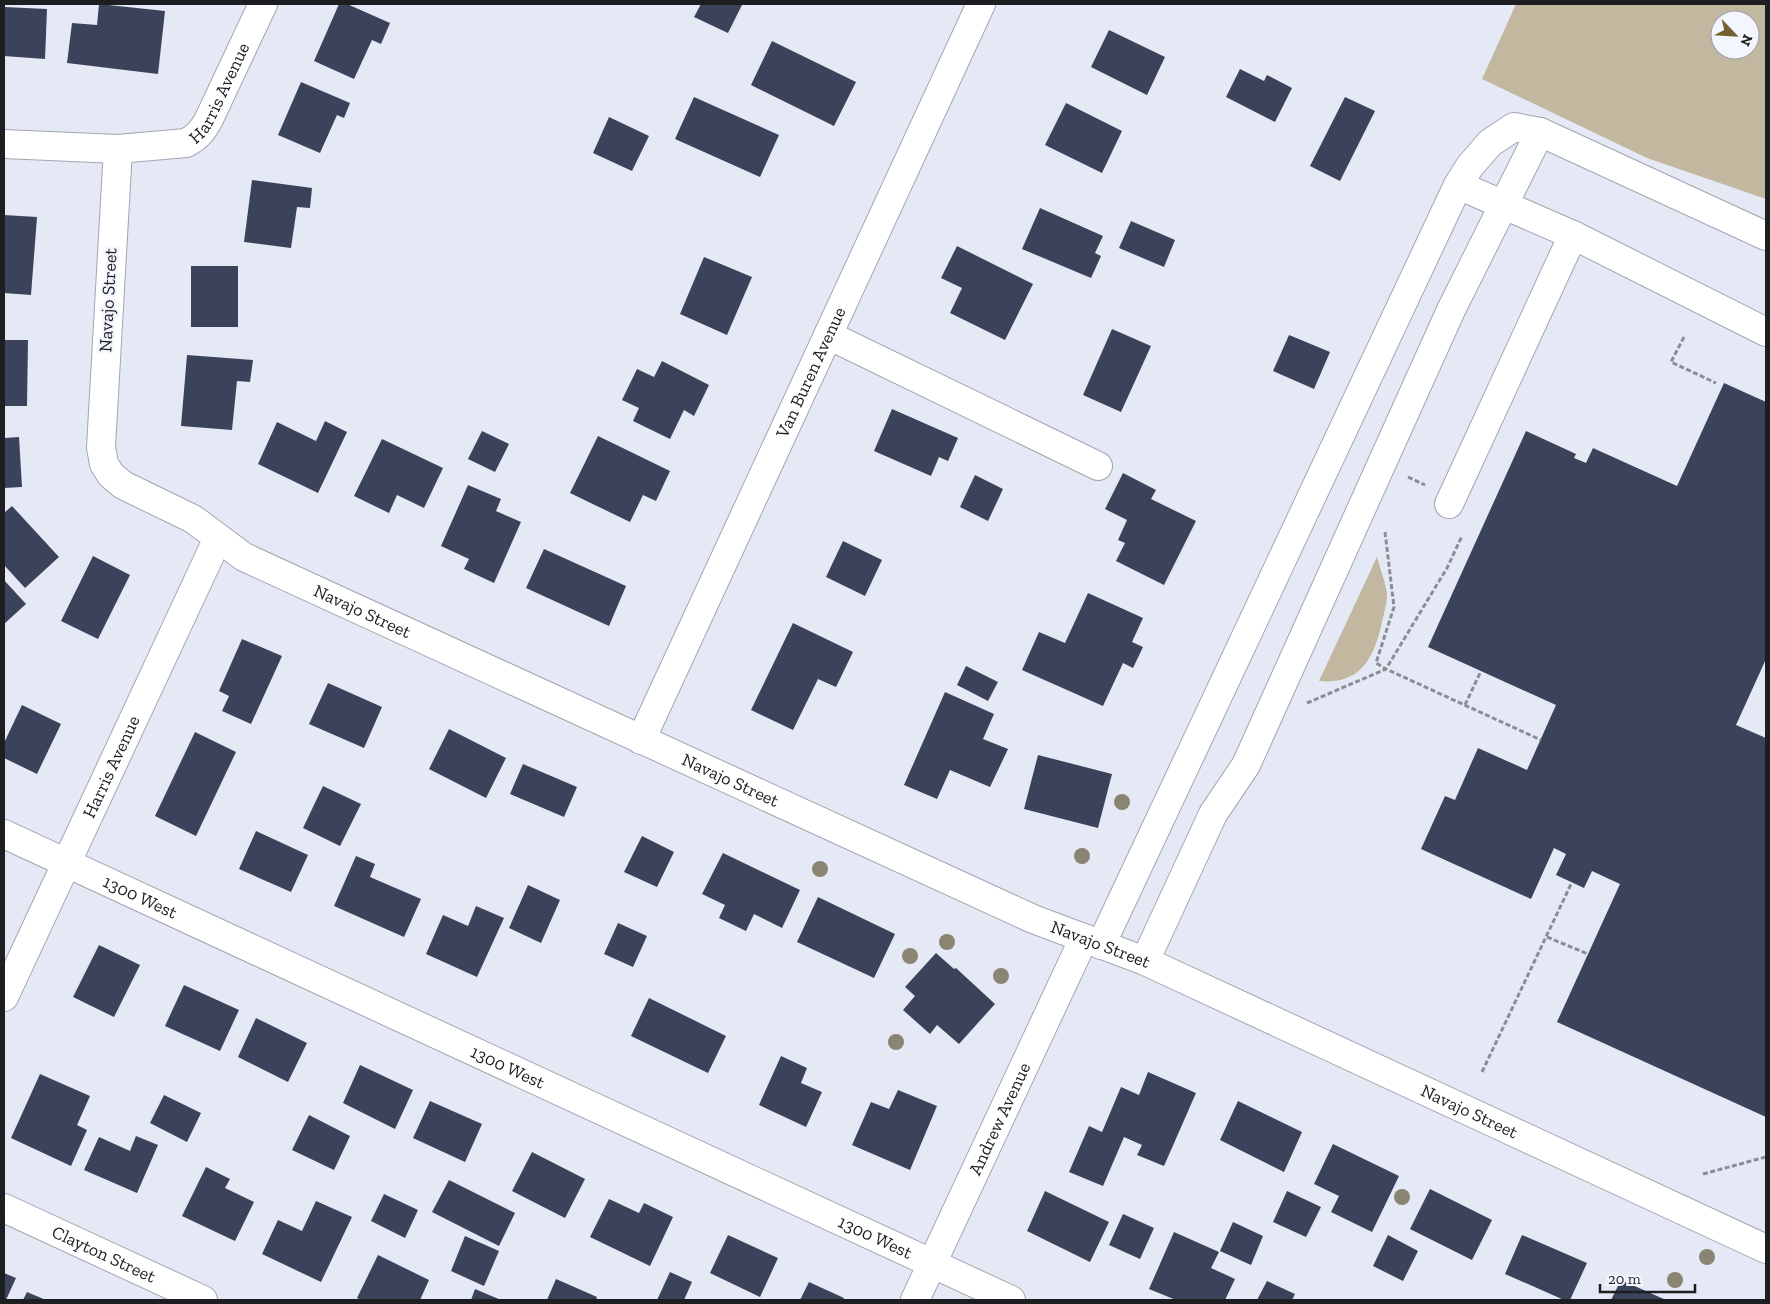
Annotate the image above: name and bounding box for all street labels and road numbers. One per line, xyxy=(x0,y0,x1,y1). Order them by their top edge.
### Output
street label: Harris Avenue xyxy=(184,39,254,148)
street label: Navajo Street xyxy=(94,247,122,353)
street label: Van Buren Avenue xyxy=(771,303,851,442)
street label: Navajo Street xyxy=(310,580,415,643)
street label: Harris Avenue xyxy=(78,712,145,822)
street label: Navajo Street xyxy=(678,748,783,812)
street label: 1300 West xyxy=(100,870,181,924)
street label: Navajo Street xyxy=(1048,916,1154,973)
street label: 1300 West xyxy=(467,1041,548,1094)
street label: Andrew Avenue xyxy=(964,1059,1035,1179)
street label: Navajo Street xyxy=(1417,1079,1522,1143)
street label: 1300 West xyxy=(835,1211,916,1264)
street label: Clayton Street xyxy=(48,1221,159,1288)

